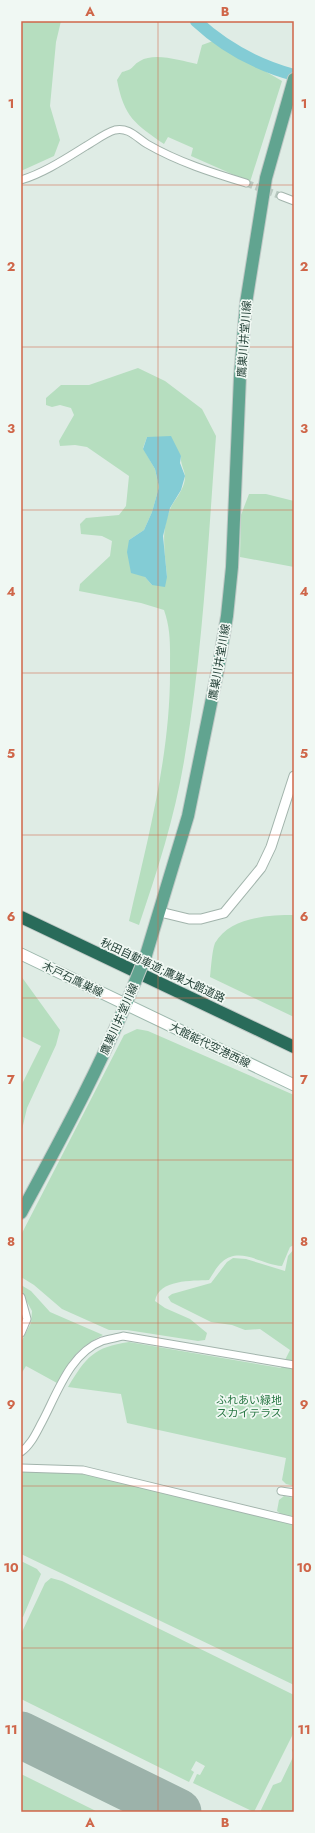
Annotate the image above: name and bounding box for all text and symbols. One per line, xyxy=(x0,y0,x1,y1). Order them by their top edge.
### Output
text: A xyxy=(84,2,95,21)
text: B xyxy=(221,2,230,21)
text: 1 xyxy=(8,94,14,113)
text: 1 xyxy=(301,94,307,113)
text: 2 xyxy=(7,257,15,276)
text: 2 xyxy=(300,257,308,276)
street label: 鷹巣川井堂川線 xyxy=(233,300,255,378)
text: 3 xyxy=(7,419,15,438)
text: 3 xyxy=(300,419,308,438)
text: 4 xyxy=(6,582,16,601)
text: 4 xyxy=(299,582,309,601)
street label: 鷹巣川井堂川線 xyxy=(204,623,234,701)
text: 5 xyxy=(7,744,15,763)
text: 5 xyxy=(300,744,308,763)
text: 6 xyxy=(7,907,16,926)
text: 6 xyxy=(300,907,309,926)
street label: 秋田自動車道;鷹巣大館道路 xyxy=(98,934,228,1006)
street label: 木戸石鷹巣線 xyxy=(40,957,106,1001)
street label: 鷹巣川井堂川線 xyxy=(96,981,142,1057)
street label: 大館能代空港西線 xyxy=(167,1019,253,1071)
text: 7 xyxy=(7,1070,15,1089)
text: 7 xyxy=(300,1070,308,1089)
text: 8 xyxy=(7,1232,15,1251)
text: 8 xyxy=(300,1232,308,1251)
park label: ふれあい緑地 スカイテラス xyxy=(216,1392,282,1421)
text: 9 xyxy=(7,1395,16,1414)
text: 9 xyxy=(300,1395,309,1414)
text: 10 xyxy=(3,1558,19,1577)
text: 10 xyxy=(296,1558,312,1577)
text: 11 xyxy=(4,1720,18,1739)
text: 11 xyxy=(297,1720,311,1739)
text: A xyxy=(84,1813,95,1832)
text: B xyxy=(221,1813,230,1832)

